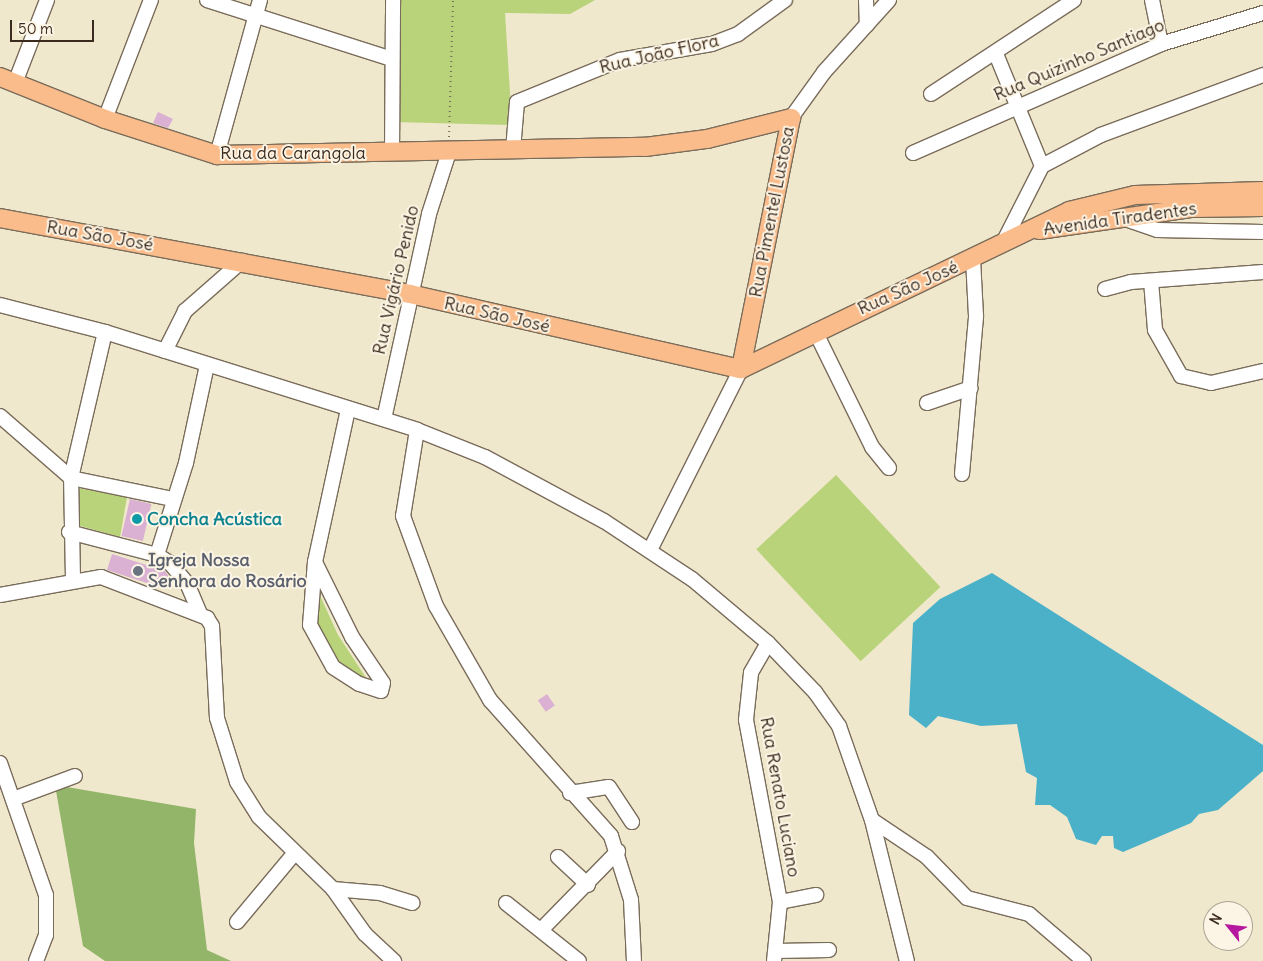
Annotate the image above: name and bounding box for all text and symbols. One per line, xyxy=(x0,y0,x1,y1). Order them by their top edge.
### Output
scale bar xyxy=(12,10,96,42)
street label: Rua Quizinho Santiago xyxy=(990,14,1168,106)
text: 50 m xyxy=(18,19,53,38)
street label: Rua João Flora xyxy=(597,30,721,78)
street label: Rua Pimentel Lustosa xyxy=(745,125,799,299)
street label: Rua da Carangola xyxy=(220,142,366,164)
street label: Avenida Tiradentes xyxy=(1042,198,1198,240)
street label: Rua Vigário Penido xyxy=(368,203,424,357)
street label: Rua São José xyxy=(45,216,155,256)
street label: Rua São José xyxy=(854,256,962,320)
street label: Rua São José xyxy=(442,292,552,338)
place label: Concha Acústica xyxy=(147,508,282,530)
marker: Concha Acústica xyxy=(131,513,143,525)
place label: Igreja Nossa Senhora do Rosário xyxy=(148,550,307,592)
marker: Igreja Nossa Senhora do Rosário xyxy=(132,565,144,577)
street label: Rua Renato Luciano xyxy=(755,715,805,879)
north arrow xyxy=(1203,901,1253,951)
text: N xyxy=(1206,911,1226,928)

